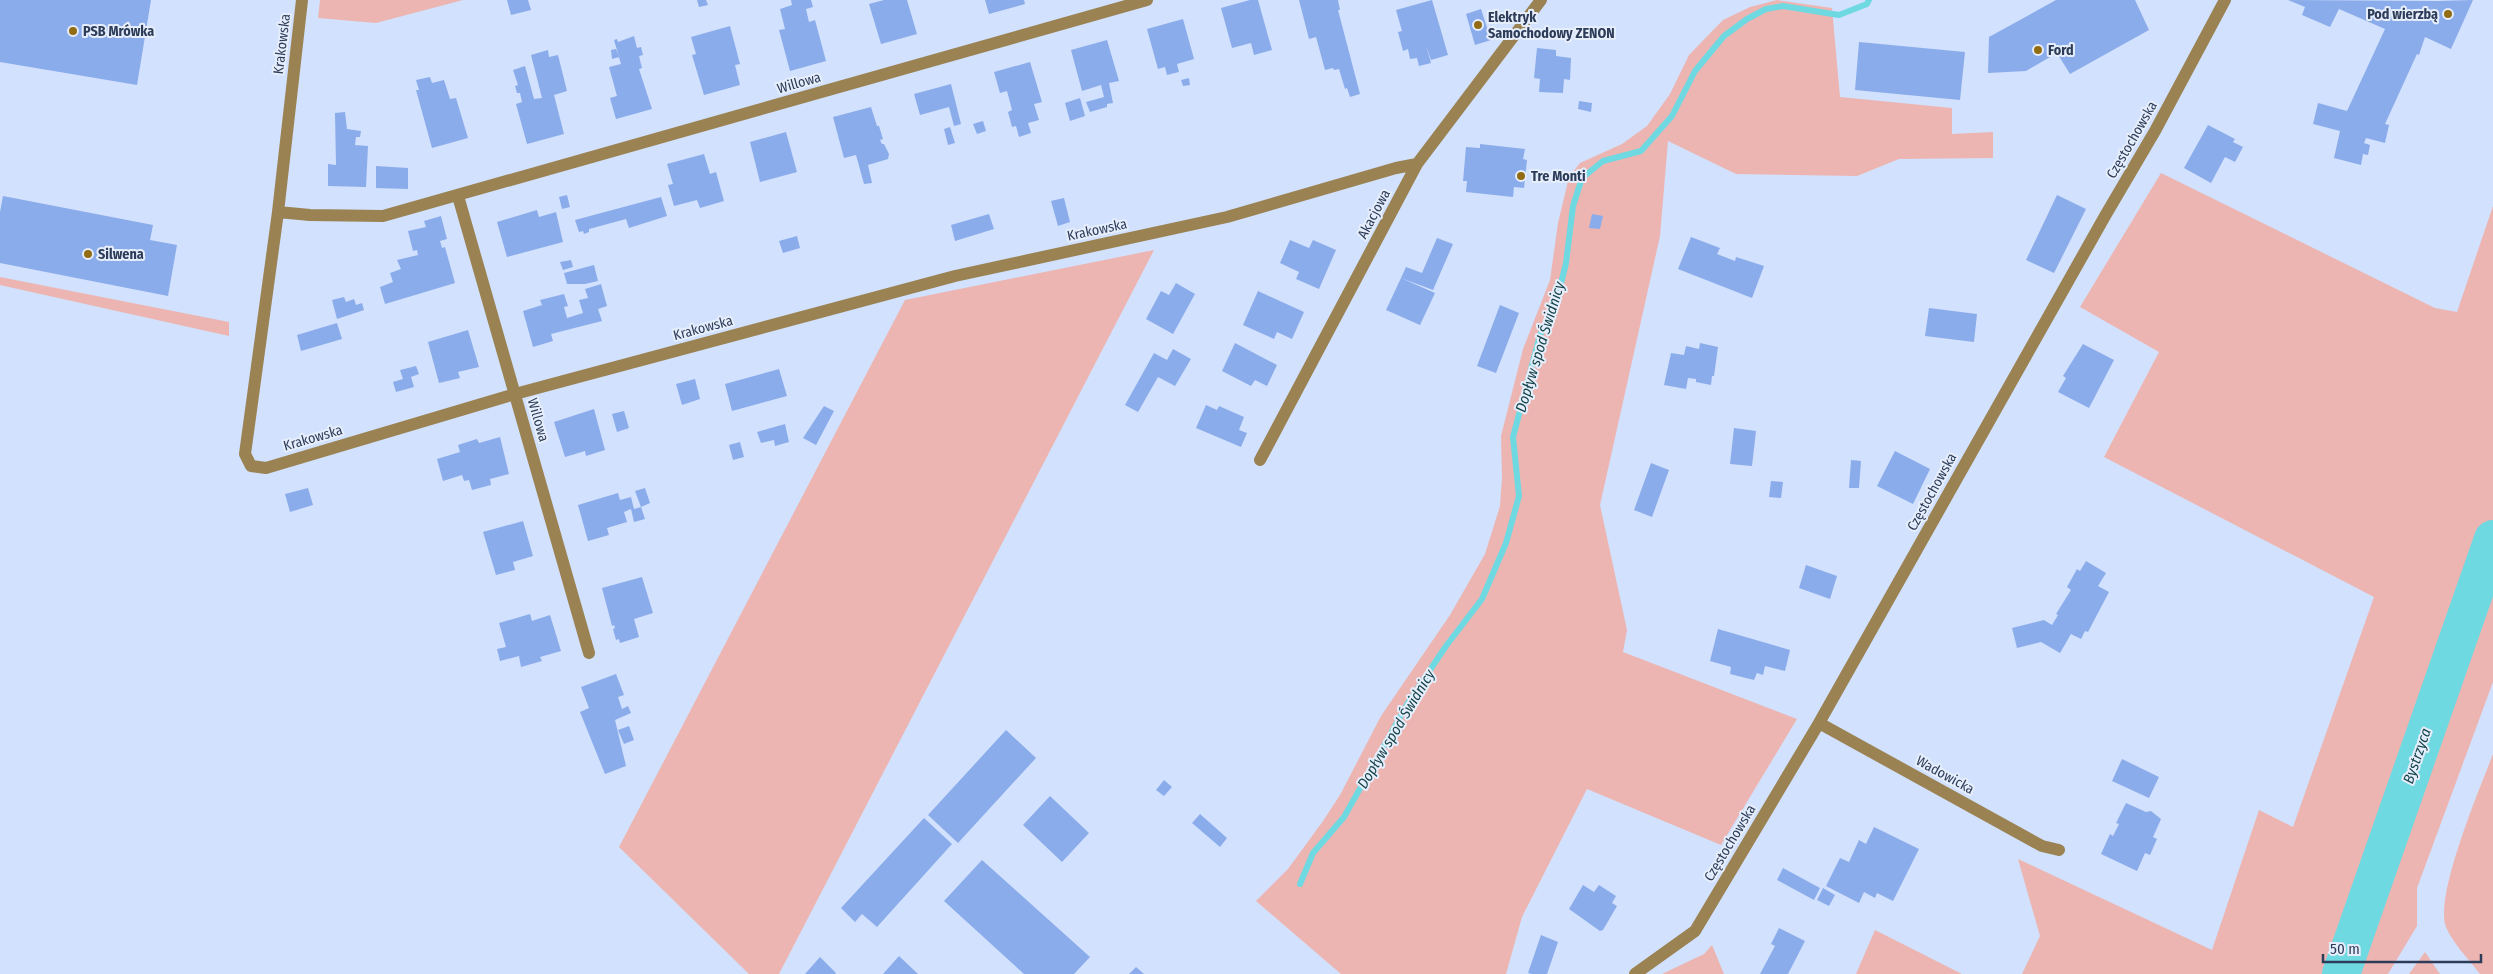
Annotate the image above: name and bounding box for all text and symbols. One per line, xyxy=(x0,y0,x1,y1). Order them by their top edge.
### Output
place label: Pod wierzbą xyxy=(2367,6,2438,23)
marker: Pod wierzbą xyxy=(2442,8,2454,20)
place label: Elektryk Samochodowy ZENON xyxy=(1488,9,1615,42)
street label: Krakowska xyxy=(270,13,294,75)
marker: Elektryk Samochodowy ZENON xyxy=(1472,19,1484,31)
place label: PSB Mrówka xyxy=(83,23,154,40)
marker: PSB Mrówka xyxy=(67,25,79,37)
place label: Ford xyxy=(2048,42,2074,59)
marker: Ford xyxy=(2032,44,2044,56)
street label: Willowa xyxy=(775,69,823,97)
street label: Częstochowska xyxy=(2103,98,2161,182)
place label: Tre Monti xyxy=(1531,168,1586,185)
marker: Tre Monti xyxy=(1515,170,1527,182)
street label: Akacjowa xyxy=(1354,186,1394,242)
street label: Krakowska xyxy=(1065,215,1129,245)
place label: Silwena xyxy=(98,246,144,263)
marker: Silwena xyxy=(82,248,94,260)
water label: Dopływ spod Świdnicy xyxy=(1512,278,1569,414)
street label: Krakowska xyxy=(671,312,735,344)
street label: Willowa xyxy=(524,396,552,444)
street label: Krakowska xyxy=(281,421,345,455)
street label: Częstochowska xyxy=(1904,450,1960,534)
water label: Dopływ spod Świdnicy xyxy=(1353,665,1439,792)
water label: Bystrzyca xyxy=(2399,726,2435,786)
street label: Wadowicka xyxy=(1913,752,1977,798)
street label: Częstochowska xyxy=(1701,802,1760,884)
scale bar xyxy=(2323,932,2480,964)
text: 50 m xyxy=(2330,940,2360,958)

